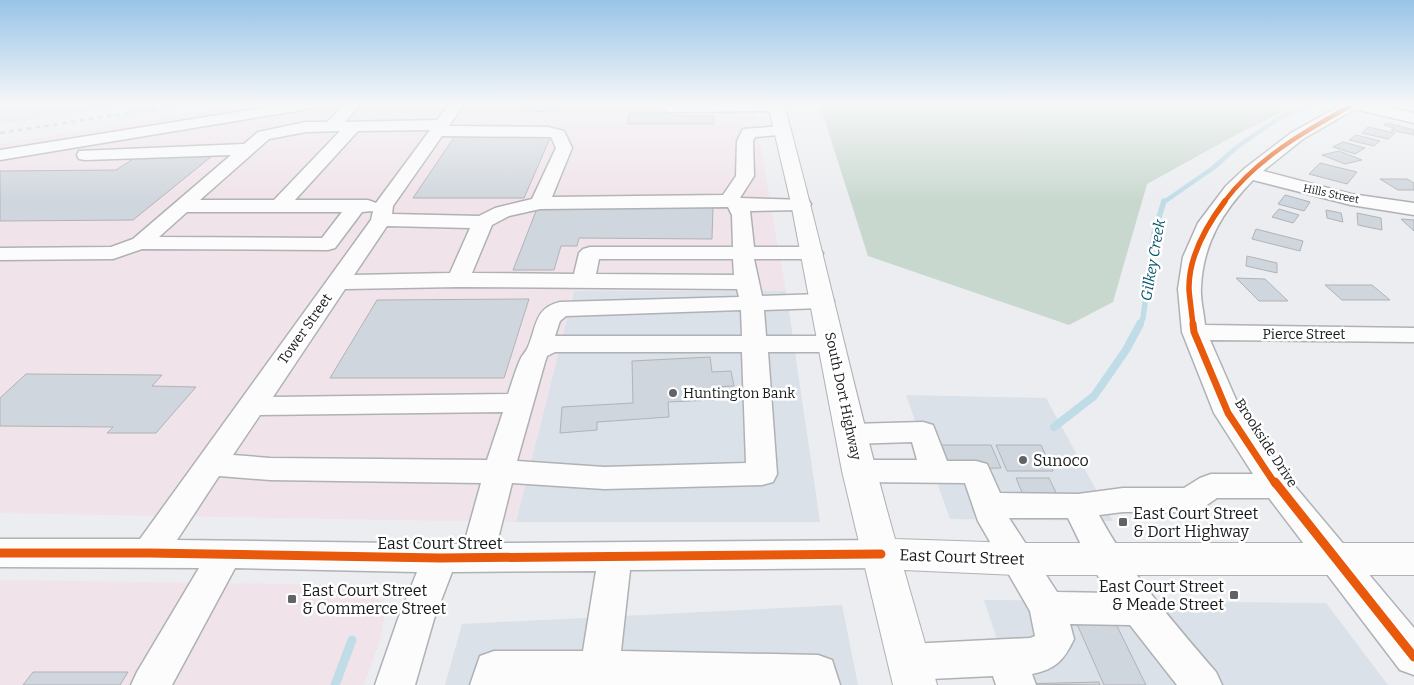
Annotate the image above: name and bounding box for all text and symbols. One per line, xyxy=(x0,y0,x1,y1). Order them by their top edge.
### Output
street label: Hills Street xyxy=(1302,182,1360,206)
water label: Gilkey Creek xyxy=(1137,217,1169,302)
street label: Tower Street xyxy=(274,290,336,368)
street label: Pierce Street xyxy=(1263,326,1345,343)
street label: South Dort Highway xyxy=(821,330,865,462)
place label: Huntington Bank xyxy=(683,385,795,402)
marker: Huntington Bank xyxy=(667,387,679,399)
street label: Brookside Drive xyxy=(1231,395,1301,491)
place label: Sunoco xyxy=(1033,451,1089,470)
marker: Sunoco xyxy=(1017,454,1029,466)
place label: East Court Street & Dort Highway xyxy=(1133,504,1258,541)
marker: East Court Street & Dort Highway xyxy=(1117,516,1129,528)
street label: East Court Street xyxy=(377,534,503,553)
street label: East Court Street xyxy=(899,545,1025,569)
place label: East Court Street & Meade Street xyxy=(1099,577,1224,614)
place label: East Court Street & Commerce Street xyxy=(302,581,447,618)
marker: East Court Street & Meade Street xyxy=(1228,589,1240,601)
marker: East Court Street & Commerce Street xyxy=(286,593,298,605)

